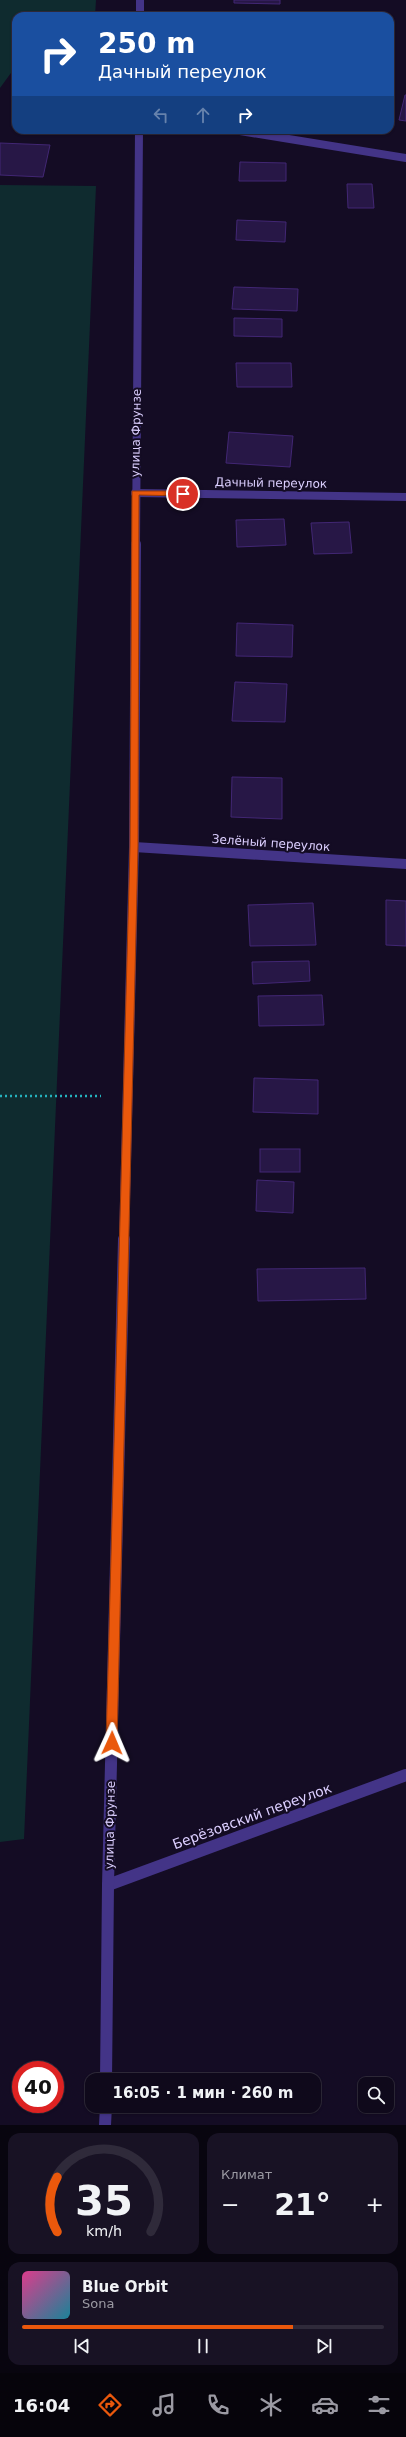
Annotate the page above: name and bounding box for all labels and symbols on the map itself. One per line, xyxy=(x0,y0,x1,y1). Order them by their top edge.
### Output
street label: улица Фрунзе xyxy=(128,389,144,477)
street label: Дачный переулок xyxy=(215,475,327,491)
pin xyxy=(166,477,200,511)
street label: Зелёный переулок xyxy=(211,832,331,854)
position arrow xyxy=(91,1722,133,1764)
street label: Берёзовский переулок xyxy=(170,1780,334,1852)
street label: улица Фрунзе xyxy=(102,1781,118,1869)
speed limit sign: 40 xyxy=(12,2061,64,2113)

